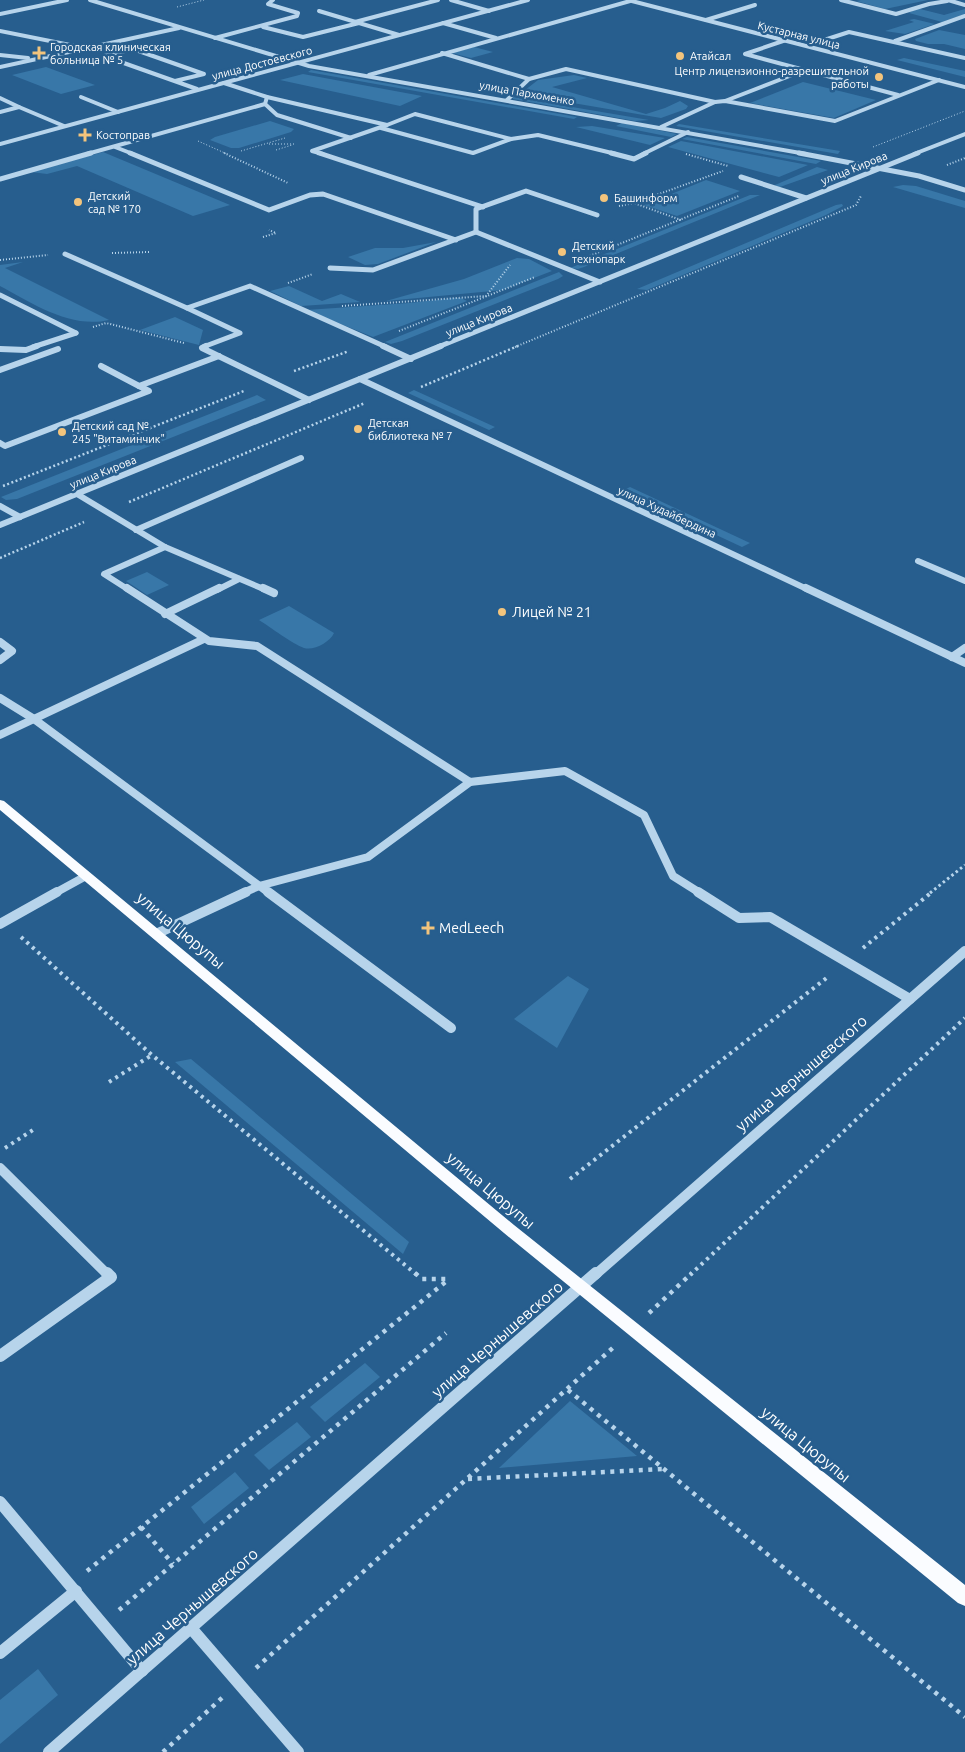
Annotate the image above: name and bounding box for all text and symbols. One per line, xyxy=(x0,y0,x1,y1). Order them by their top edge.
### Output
street label: Кустарная улица xyxy=(757,19,841,51)
place label: Городская клиническая больница № 5 xyxy=(50,41,171,66)
street label: улица Достоевского xyxy=(211,44,313,82)
marker: Городская клиническая больница № 5 xyxy=(32,46,46,60)
marker: Атайсал xyxy=(674,50,686,62)
place label: Атайсал xyxy=(690,50,731,62)
place label: Центр лицензионно-разрешительной работы xyxy=(674,65,869,90)
marker: Центр лицензионно-разрешительной работы xyxy=(873,71,885,83)
street label: улица Пархоменко xyxy=(478,79,576,107)
marker: Костоправ xyxy=(78,128,92,142)
place label: Костоправ xyxy=(96,129,150,141)
street label: улица Кирова xyxy=(819,149,889,187)
place label: Детский сад № 170 xyxy=(88,190,141,215)
marker: Башинформ xyxy=(598,192,610,204)
place label: Башинформ xyxy=(614,192,678,204)
marker: Детский сад № 170 xyxy=(72,196,84,208)
place label: Детский технопарк xyxy=(572,240,626,265)
marker: Детский технопарк xyxy=(556,246,568,258)
street label: улица Кирова xyxy=(444,301,514,339)
place label: Детская библиотека № 7 xyxy=(368,417,452,442)
place label: Детский сад № 245 "Витаминчик" xyxy=(72,420,165,445)
marker: Детская библиотека № 7 xyxy=(352,423,364,435)
marker: Детский сад № 245 "Витаминчик" xyxy=(56,426,68,438)
street label: улица Кирова xyxy=(68,453,138,491)
street label: улица Худайбердина xyxy=(616,484,718,540)
place label: Лицей № 21 xyxy=(512,604,592,620)
marker: Лицей № 21 xyxy=(496,606,508,618)
street label: улица Цюрупы xyxy=(133,888,229,972)
place label: MedLeech xyxy=(439,920,504,936)
marker: MedLeech xyxy=(421,921,435,935)
street label: улица Чернышевского xyxy=(732,1011,870,1135)
street label: улица Цюрупы xyxy=(443,1148,539,1232)
street label: улица Чернышевского xyxy=(428,1277,566,1401)
street label: улица Цюрупы xyxy=(758,1403,854,1485)
street label: улица Чернышевского xyxy=(123,1544,261,1668)

